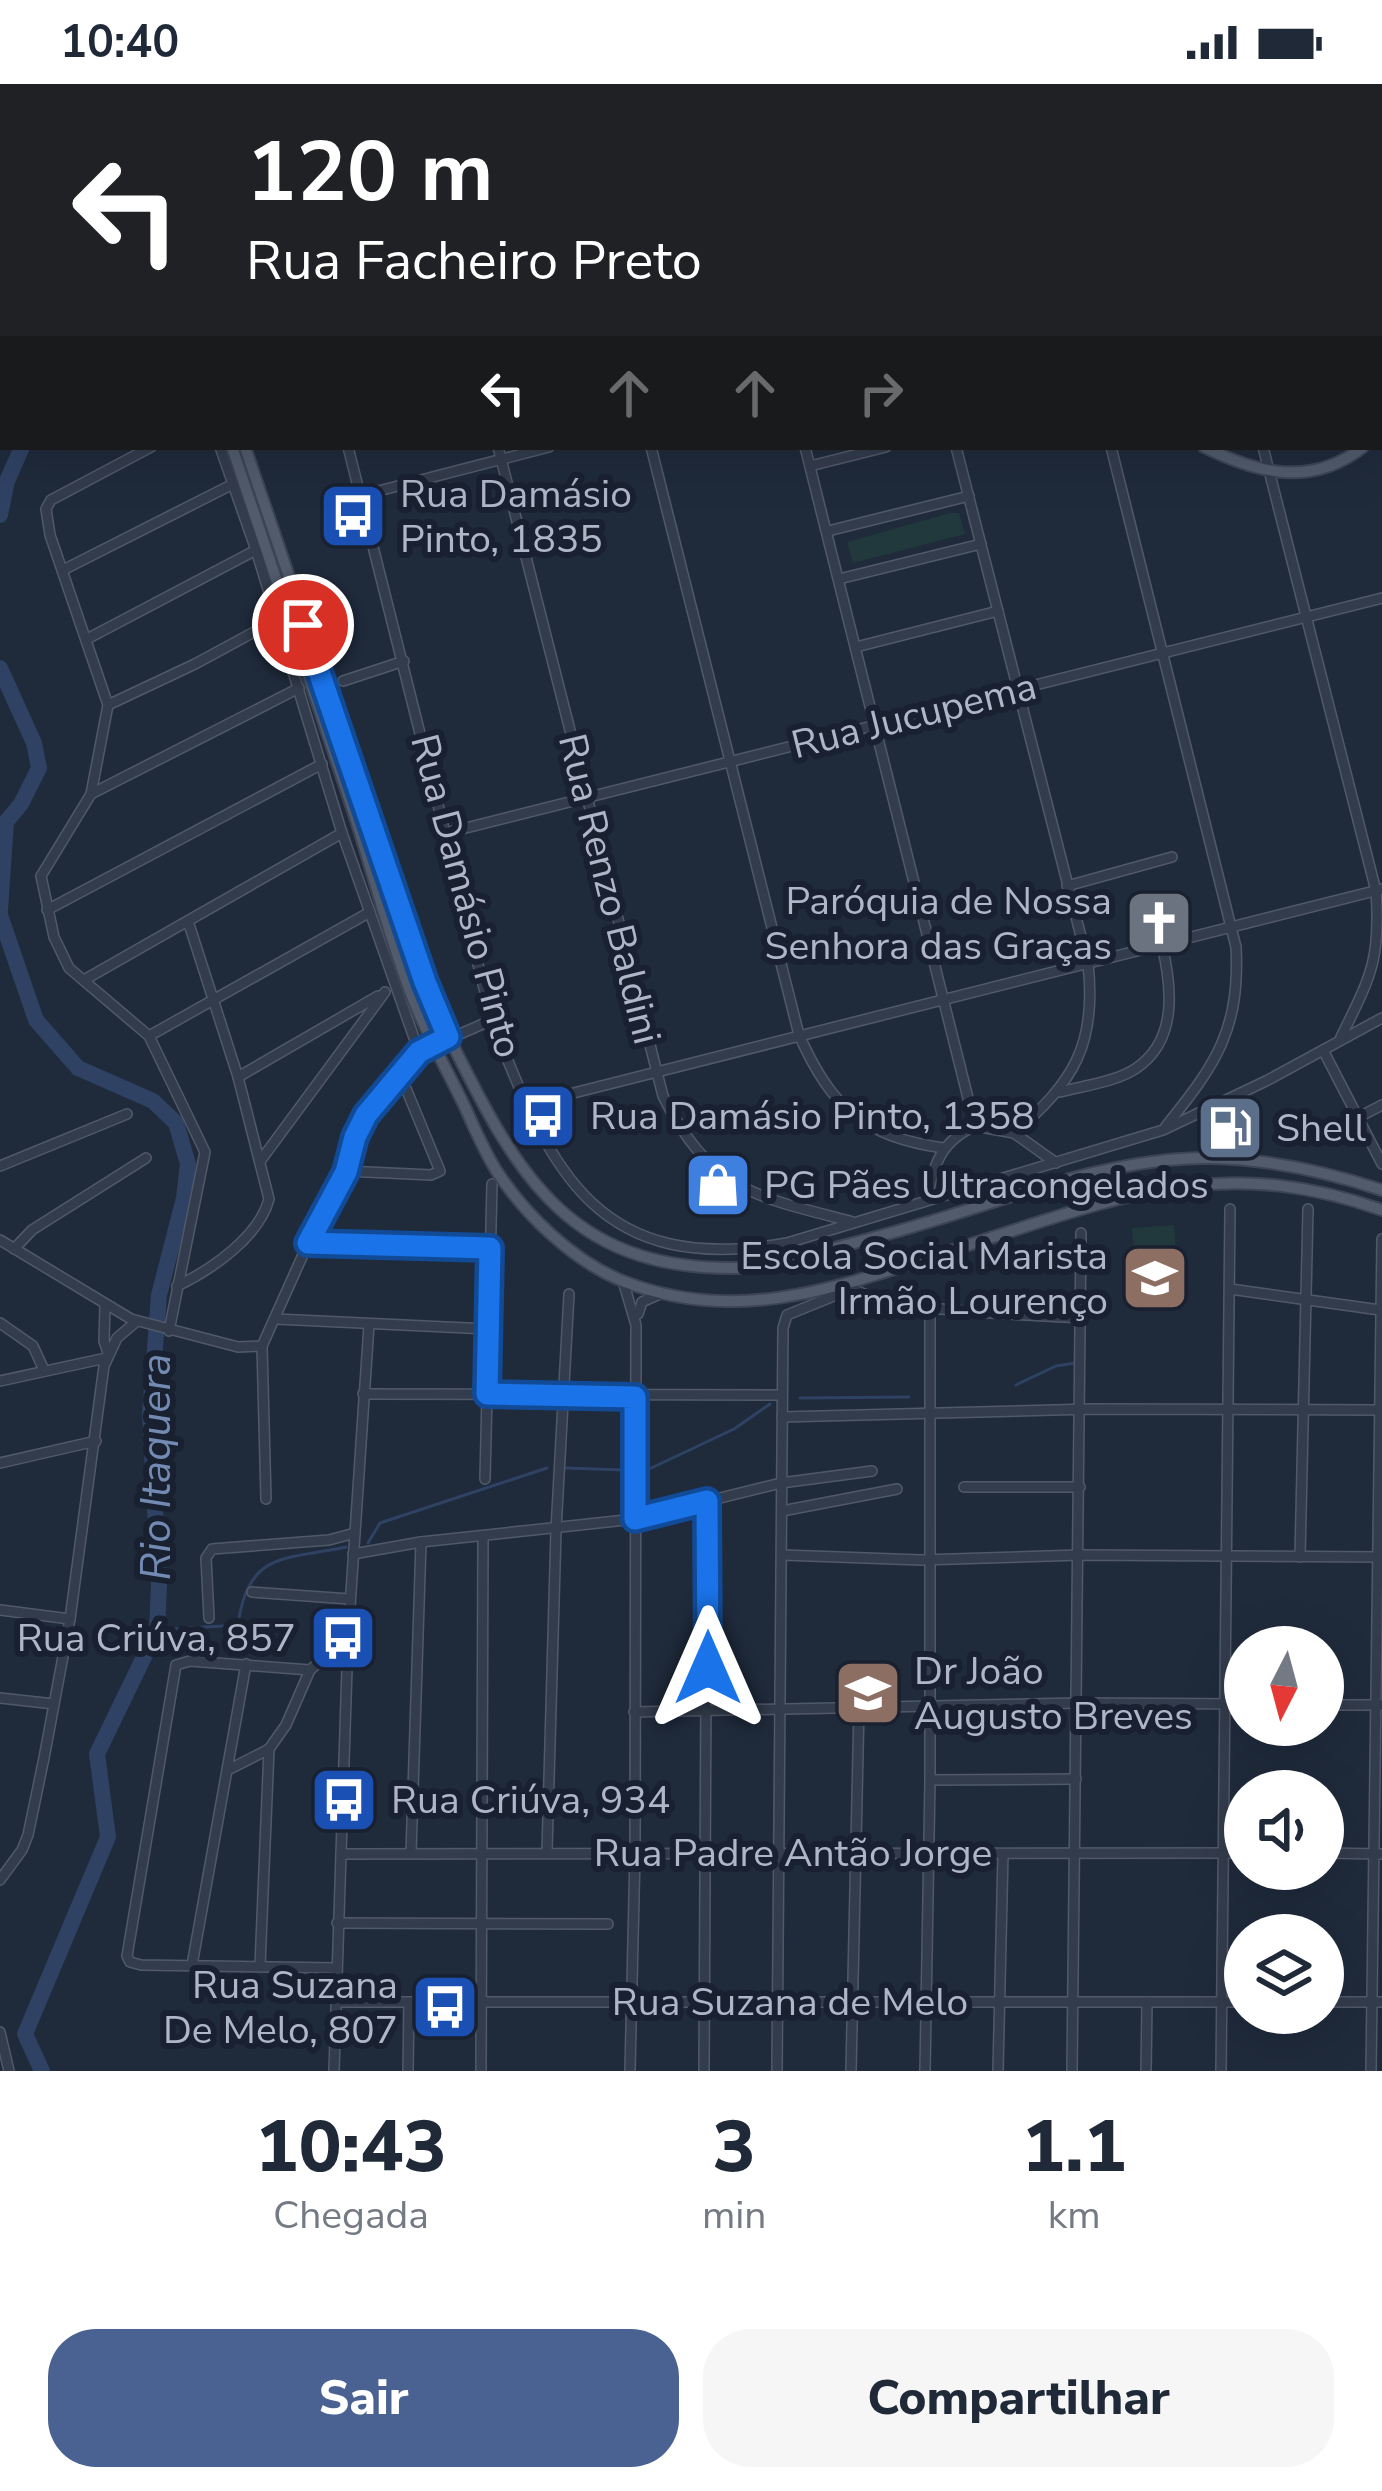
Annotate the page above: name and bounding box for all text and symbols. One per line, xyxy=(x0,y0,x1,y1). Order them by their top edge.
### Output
text: 10:40 xyxy=(60,12,179,73)
text: 120 m xyxy=(246,115,494,230)
icon: left xyxy=(48,132,204,288)
text: Rua Facheiro Preto xyxy=(246,224,702,298)
icon: left xyxy=(470,360,536,426)
icon: ahead xyxy=(596,360,662,426)
icon: ahead xyxy=(722,360,788,426)
icon: right xyxy=(848,360,914,426)
place label: Rua Damásio Pinto, 1835 xyxy=(400,468,632,566)
bus stop icon: Rua Damásio Pinto, 1835 xyxy=(318,481,388,551)
pin xyxy=(252,574,354,676)
icon: arrive xyxy=(270,592,336,658)
street label: Rua Jucupema xyxy=(786,660,1042,772)
street label: Rua Damásio Pinto xyxy=(397,728,535,1064)
street label: Rua Renzo Baldini xyxy=(545,728,673,1050)
place label: Paróquia de Nossa Senhora das Graças xyxy=(765,875,1112,973)
church icon: Paróquia de Nossa Senhora das Graças xyxy=(1124,888,1194,958)
bus stop icon: Rua Damásio Pinto, 1358 xyxy=(508,1081,578,1151)
place label: Rua Damásio Pinto, 1358 xyxy=(590,1090,1035,1143)
fuel station icon: Shell xyxy=(1195,1093,1265,1163)
place label: Shell xyxy=(1276,1102,1366,1155)
shop icon: PG Pães Ultracongelados xyxy=(683,1150,753,1220)
place label: PG Pães Ultracongelados xyxy=(764,1159,1209,1212)
place label: Escola Social Marista Irmão Lourenço xyxy=(740,1230,1108,1328)
school or university icon: Escola Social Marista Irmão Lourenço xyxy=(1120,1243,1190,1313)
water label: Rio Itaquera xyxy=(128,1353,185,1581)
bus stop icon: Rua Criúva, 857 xyxy=(308,1603,378,1673)
position arrow xyxy=(645,1605,771,1731)
place label: Rua Criúva, 857 xyxy=(17,1612,296,1665)
north arrow xyxy=(1224,1626,1344,1746)
map controls xyxy=(1224,1626,1344,2034)
place label: Dr João Augusto Breves xyxy=(914,1645,1193,1743)
school or university icon: Dr João Augusto Breves xyxy=(833,1658,903,1728)
bus stop icon: Rua Criúva, 934 xyxy=(309,1765,379,1835)
button: sound xyxy=(1224,1770,1344,1890)
place label: Rua Criúva, 934 xyxy=(391,1774,670,1827)
street label: Rua Padre Antão Jorge xyxy=(594,1827,992,1880)
button: layers xyxy=(1224,1914,1344,2034)
place label: Rua Suzana De Melo, 807 xyxy=(163,1959,398,2057)
bus stop icon: Rua Suzana De Melo, 807 xyxy=(410,1972,480,2042)
street label: Rua Suzana de Melo xyxy=(612,1976,968,2029)
text: 10:43 xyxy=(255,2098,447,2196)
text: 3 xyxy=(713,2098,756,2196)
text: 1.1 xyxy=(1022,2098,1127,2196)
text: Chegada xyxy=(273,2189,429,2242)
text: min xyxy=(702,2189,767,2242)
text: km xyxy=(1048,2189,1101,2242)
button: Sair xyxy=(48,2329,679,2467)
button: Compartilhar xyxy=(703,2329,1334,2467)

